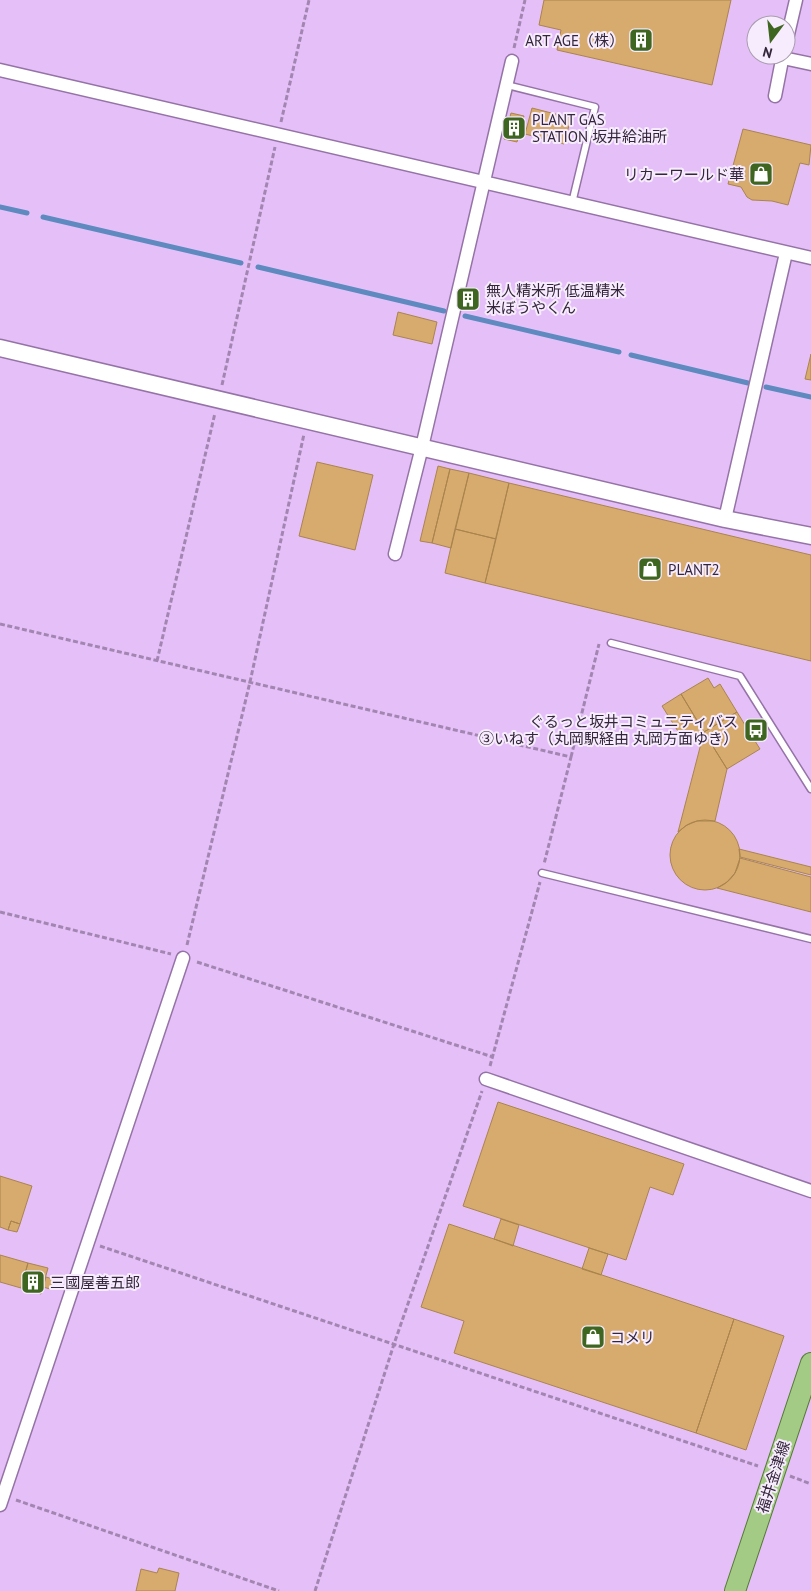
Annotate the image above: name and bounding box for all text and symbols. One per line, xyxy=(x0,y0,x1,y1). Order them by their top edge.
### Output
north arrow xyxy=(746,15,796,65)
building icon: ART AGE（株） xyxy=(628,27,654,53)
place label: ART AGE（株） xyxy=(525,31,624,50)
text: N xyxy=(761,43,774,62)
place label: PLANT GAS STATION 坂井給油所 xyxy=(532,110,667,146)
building icon: PLANT GAS STATION 坂井給油所 xyxy=(501,115,527,141)
shop icon: リカーワールド華 xyxy=(748,161,774,187)
place label: リカーワールド華 xyxy=(624,165,744,184)
place label: 無人精米所 低温精米 米ぼうやくん xyxy=(486,281,625,317)
building icon: 無人精米所 低温精米 米ぼうやくん xyxy=(455,286,481,312)
shop icon: PLANT2 xyxy=(637,556,663,582)
place label: PLANT2 xyxy=(668,560,720,579)
place label: ぐるっと坂井コミュニティバス ③いねす（丸岡駅経由 丸岡方面ゆき） xyxy=(479,712,738,748)
bus stop icon: ぐるっと坂井コミュニティバス ③いねす（丸岡駅経由 丸岡方面ゆき） xyxy=(743,717,769,743)
building icon: 三國屋善五郎 xyxy=(20,1269,46,1295)
place label: 三國屋善五郎 xyxy=(50,1273,140,1292)
shop icon: コメリ xyxy=(580,1324,606,1350)
place label: コメリ xyxy=(610,1328,655,1347)
street label: 福井金津線 xyxy=(752,1438,794,1516)

